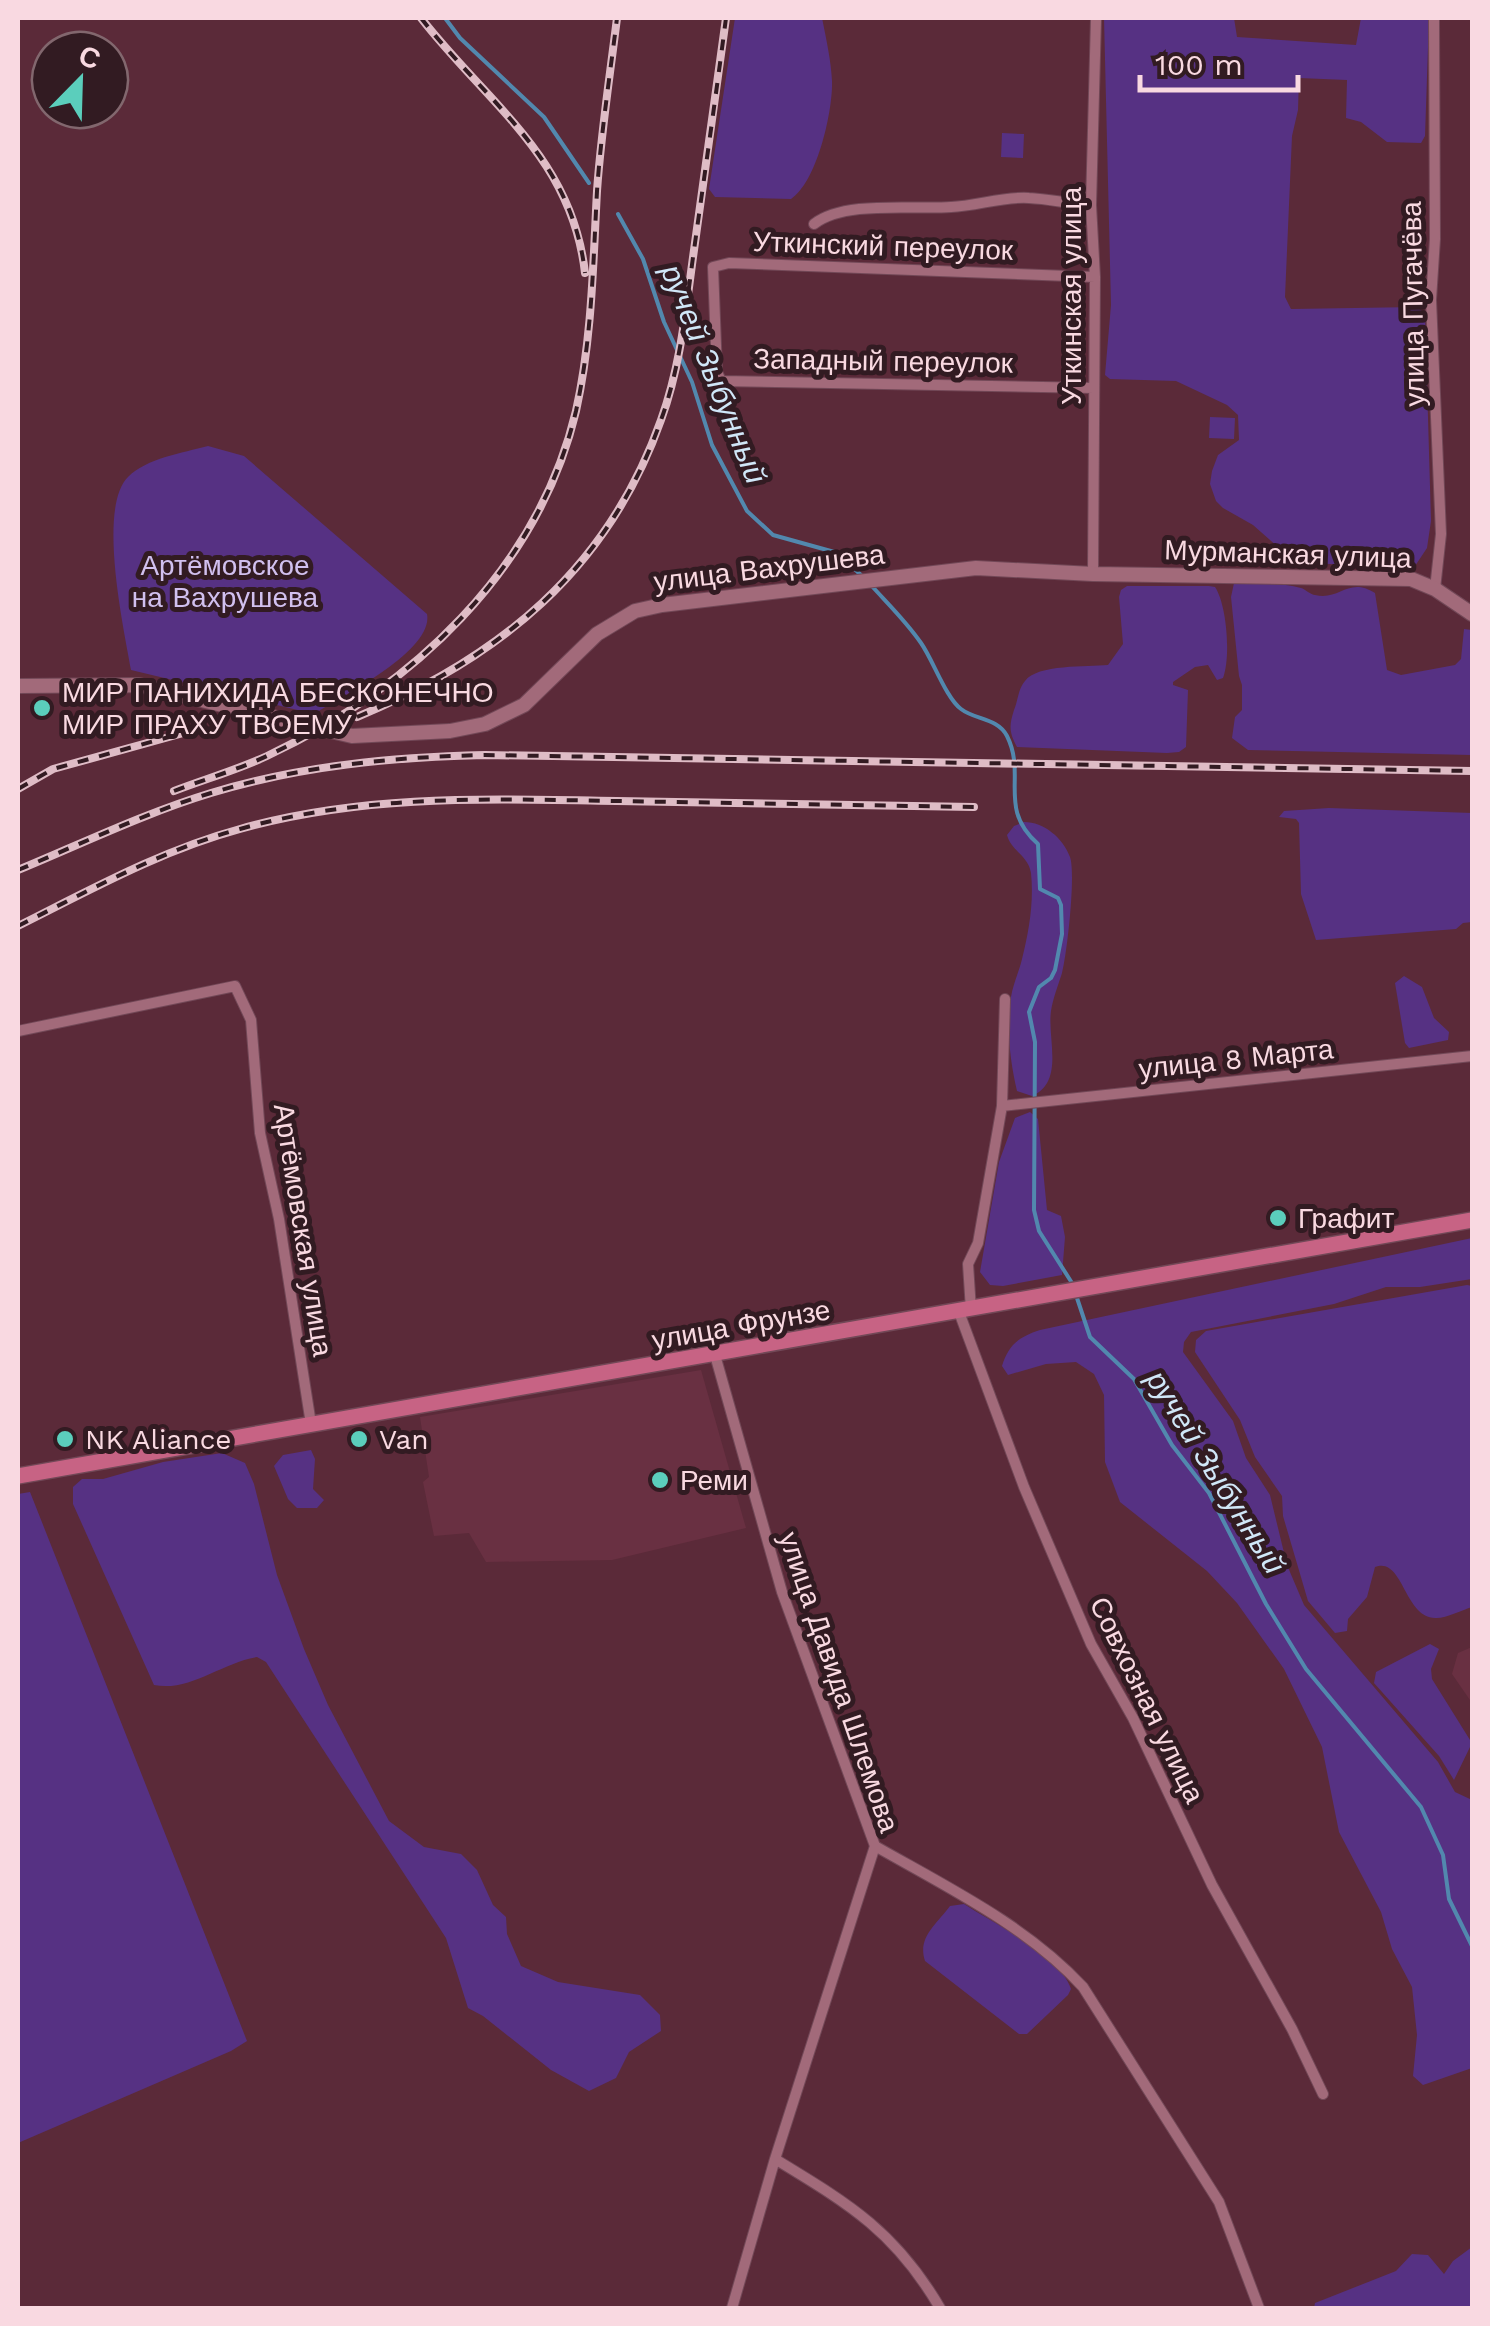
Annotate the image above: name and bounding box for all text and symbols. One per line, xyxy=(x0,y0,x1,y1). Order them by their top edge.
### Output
north arrow xyxy=(30,30,130,130)
scale bar xyxy=(1140,30,1298,92)
text: С xyxy=(74,38,105,77)
text: 100 m xyxy=(1155,47,1243,82)
street label: Уткинская улица xyxy=(1055,187,1088,405)
street label: улица Пугачёва xyxy=(1395,201,1431,407)
street label: Уткинский переулок xyxy=(752,225,1014,267)
water label: ручей Зыбунный xyxy=(654,258,774,489)
street label: Западный переулок xyxy=(753,342,1014,380)
street label: Мурманская улица xyxy=(1164,533,1413,575)
street label: улица Вахрушева xyxy=(652,537,887,599)
park label: Артёмовское на Вахрушева xyxy=(132,549,319,614)
place label: МИР ПАНИХИДА БЕСКОНЕЧНО МИР ПРАХУ ТВОЕМУ xyxy=(62,676,493,741)
marker: МИР ПАНИХИДА БЕСКОНЕЧНО МИР ПРАХУ ТВОЕМУ xyxy=(31,697,53,719)
street label: улица 8 Марта xyxy=(1137,1032,1335,1086)
street label: Артёмовская улица xyxy=(267,1101,339,1359)
place label: Графит xyxy=(1298,1202,1394,1235)
marker: Графит xyxy=(1267,1207,1289,1229)
street label: улица Фрунзе xyxy=(649,1293,833,1357)
water label: ручей Зыбунный xyxy=(1139,1363,1293,1580)
place label: NK Aliance xyxy=(85,1423,232,1456)
place label: Van xyxy=(379,1423,429,1456)
marker: NK Aliance xyxy=(54,1428,76,1450)
marker: Van xyxy=(348,1428,370,1450)
place label: Реми xyxy=(680,1464,748,1497)
marker: Реми xyxy=(649,1469,671,1491)
street label: улица Давида Шлемова xyxy=(772,1527,906,1837)
street label: Совхозная улица xyxy=(1083,1592,1211,1809)

